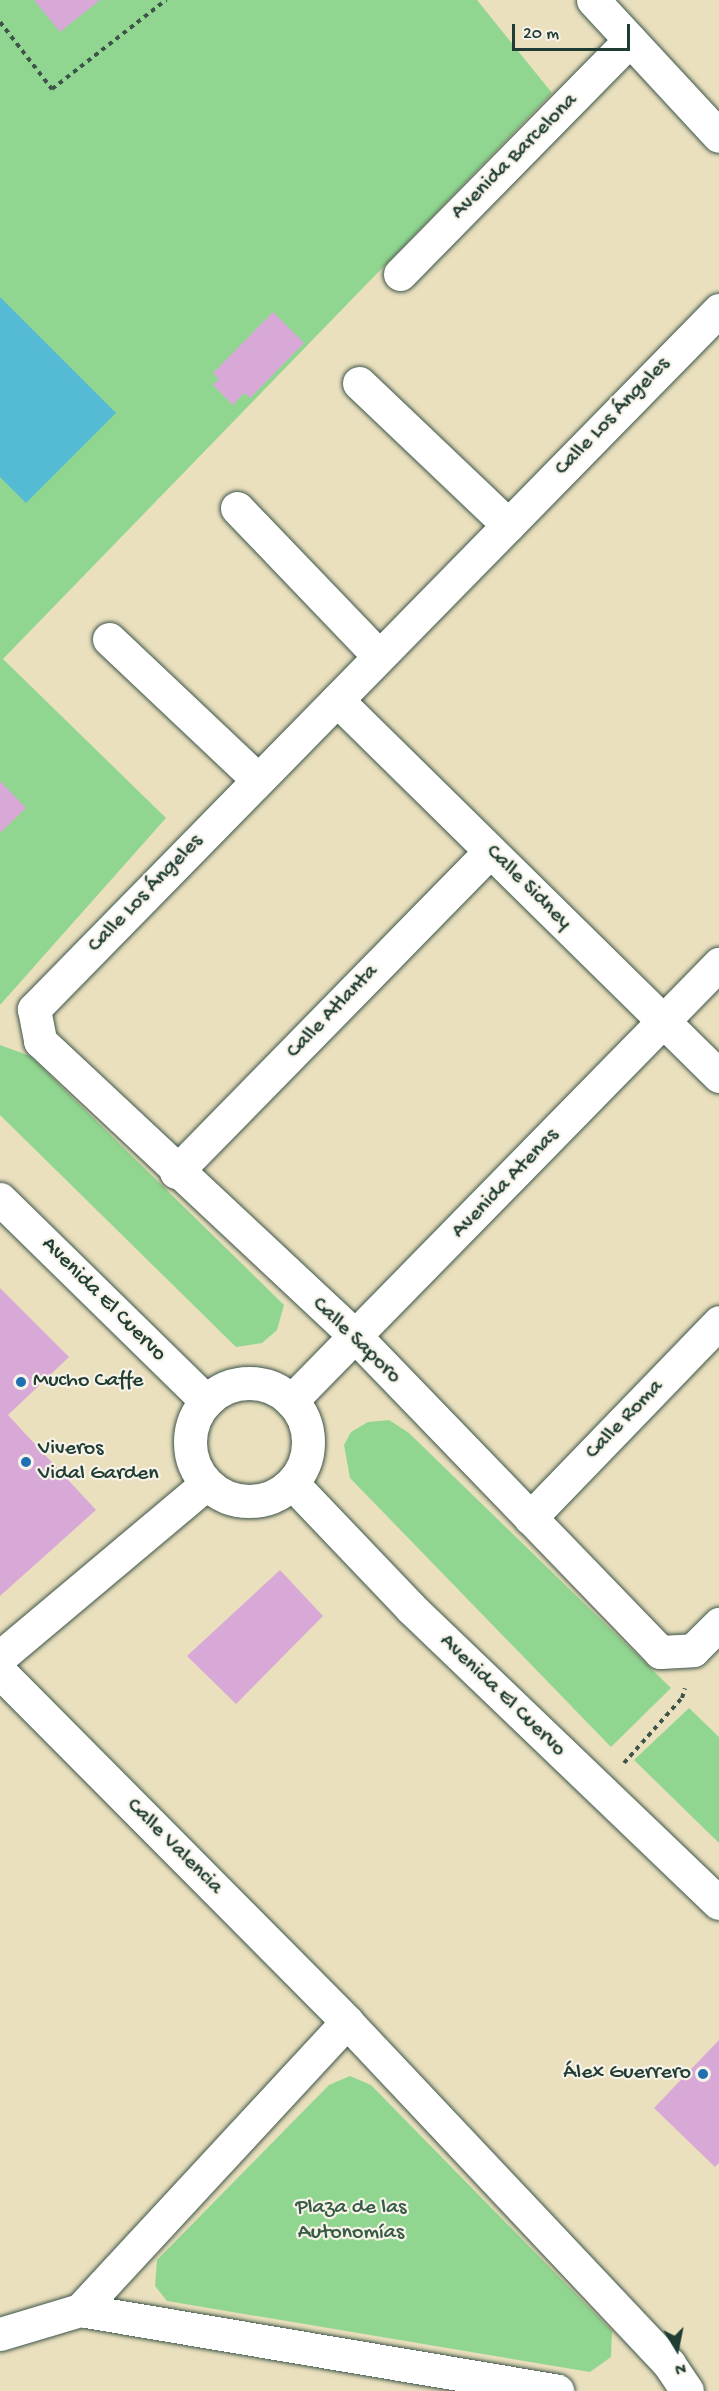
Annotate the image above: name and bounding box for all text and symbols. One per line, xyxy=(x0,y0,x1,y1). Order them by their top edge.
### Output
scale bar xyxy=(515,12,634,50)
text: 20 m xyxy=(523,24,559,45)
street label: Avenida Barcelona xyxy=(446,88,584,226)
street label: Calle Los Ángeles xyxy=(550,352,676,482)
street label: Calle Los Ángeles xyxy=(83,829,209,959)
street label: Calle Sidney xyxy=(479,839,577,937)
street label: Calle Atlanta xyxy=(281,959,385,1065)
street label: Avenida Atenas xyxy=(447,1123,565,1245)
street label: Avenida El Cuervo xyxy=(35,1232,171,1368)
street label: Calle Saporo xyxy=(306,1292,406,1390)
place label: Mucho Caffe xyxy=(33,1369,143,1395)
street label: Calle Roma xyxy=(580,1374,670,1466)
marker: Mucho Caffe xyxy=(14,1375,28,1389)
place label: Viveros Vidal Garden xyxy=(38,1436,159,1488)
marker: Viveros Vidal Garden xyxy=(19,1455,33,1469)
street label: Avenida El Cuervo xyxy=(433,1629,571,1763)
street label: Calle Valencia xyxy=(120,1793,228,1901)
place label: Álex Guerrero xyxy=(563,2061,691,2087)
marker: Álex Guerrero xyxy=(696,2067,710,2081)
park label: Plaza de las Autonomías xyxy=(296,2195,406,2246)
north arrow xyxy=(647,2319,707,2379)
text: N xyxy=(673,2357,687,2377)

